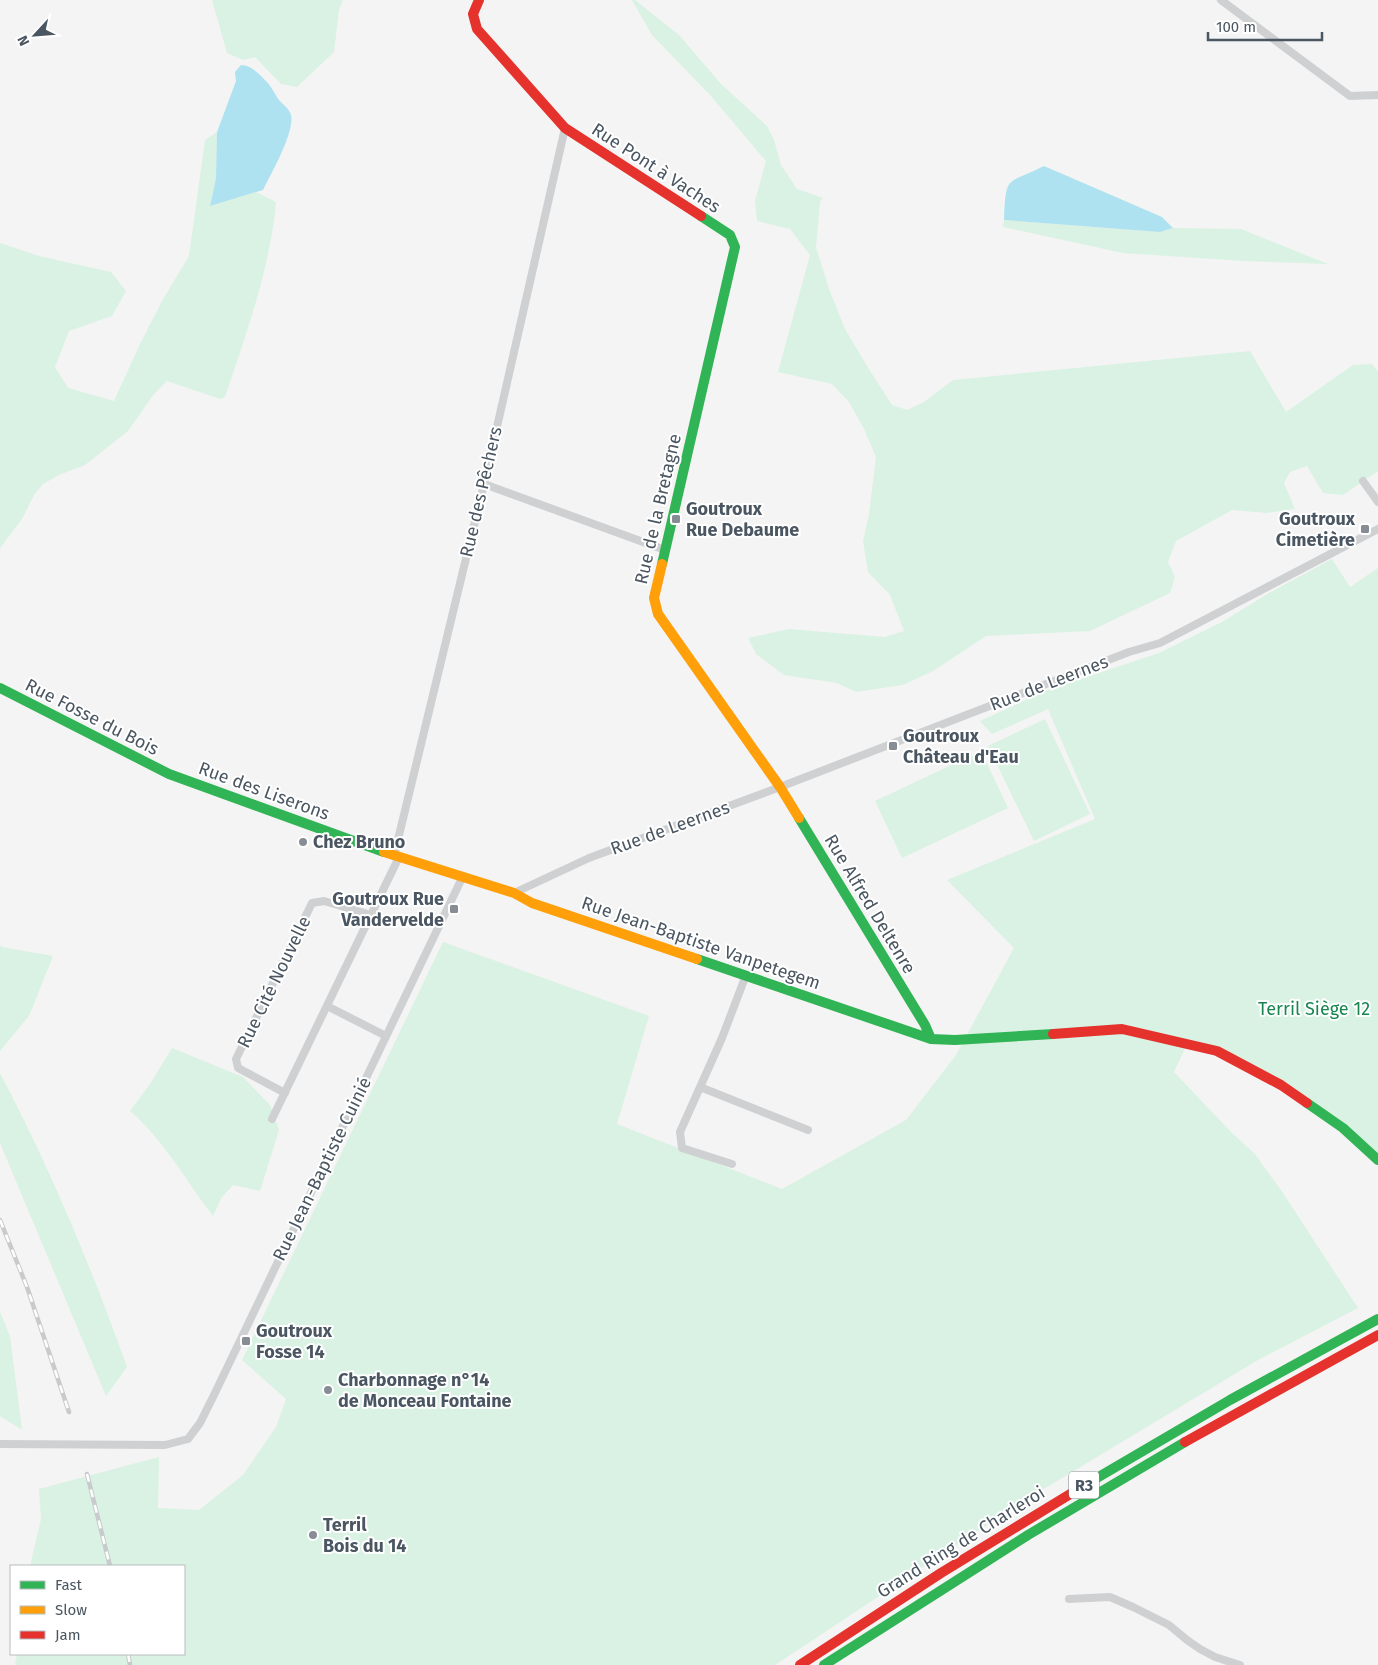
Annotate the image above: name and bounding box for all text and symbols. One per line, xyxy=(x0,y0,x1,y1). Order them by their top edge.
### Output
north arrow xyxy=(10,10,60,60)
scale bar xyxy=(1208,10,1322,42)
text: 100 m xyxy=(1216,18,1256,36)
text: N xyxy=(14,33,33,48)
street label: Rue Pont à Vaches xyxy=(587,118,725,218)
street label: Rue des Pêchers xyxy=(455,424,507,560)
street label: Rue de la Bretagne xyxy=(630,432,686,586)
place label: Goutroux Rue Debaume xyxy=(686,498,799,541)
place label: Goutroux Cimetière xyxy=(1276,508,1356,551)
marker: Goutroux Rue Debaume xyxy=(670,513,682,525)
marker: Goutroux Cimetière xyxy=(1359,523,1371,535)
street label: Rue de Leernes xyxy=(987,650,1111,716)
street label: Rue Fosse du Bois xyxy=(22,674,162,760)
place label: Goutroux Château d'Eau xyxy=(903,725,1019,768)
marker: Goutroux Château d'Eau xyxy=(887,740,899,752)
street label: Rue des Liserons xyxy=(195,757,333,825)
street label: Rue de Leernes xyxy=(607,796,733,860)
street label: Rue Alfred Deltenre xyxy=(820,830,920,978)
place label: Chez Bruno xyxy=(313,831,405,853)
marker: Chez Bruno xyxy=(297,836,309,848)
place label: Goutroux Rue Vandervelde xyxy=(332,888,444,931)
street label: Rue Jean-Baptiste Vanpetegem xyxy=(579,892,823,994)
marker: Goutroux Rue Vandervelde xyxy=(448,903,460,915)
street label: Rue Cité Nouvelle xyxy=(233,912,315,1052)
park label: Terril Siège 12 xyxy=(1258,998,1370,1020)
street label: Rue Jean-Baptiste Cuinié xyxy=(268,1074,376,1264)
place label: Goutroux Fosse 14 xyxy=(256,1320,333,1363)
marker: Goutroux Fosse 14 xyxy=(240,1335,252,1347)
place label: Charbonnage n°14 de Monceau Fontaine xyxy=(338,1369,512,1412)
marker: Charbonnage n°14 de Monceau Fontaine xyxy=(322,1384,334,1396)
road number: R3 xyxy=(1069,1472,1099,1498)
street label: Grand Ring de Charleroi xyxy=(873,1481,1049,1603)
place label: Terril Bois du 14 xyxy=(323,1514,407,1557)
marker: Terril Bois du 14 xyxy=(307,1529,319,1541)
legend xyxy=(10,1565,185,1655)
text: Fast xyxy=(55,1576,82,1594)
text: Slow xyxy=(55,1601,87,1619)
text: Jam xyxy=(55,1626,81,1644)

